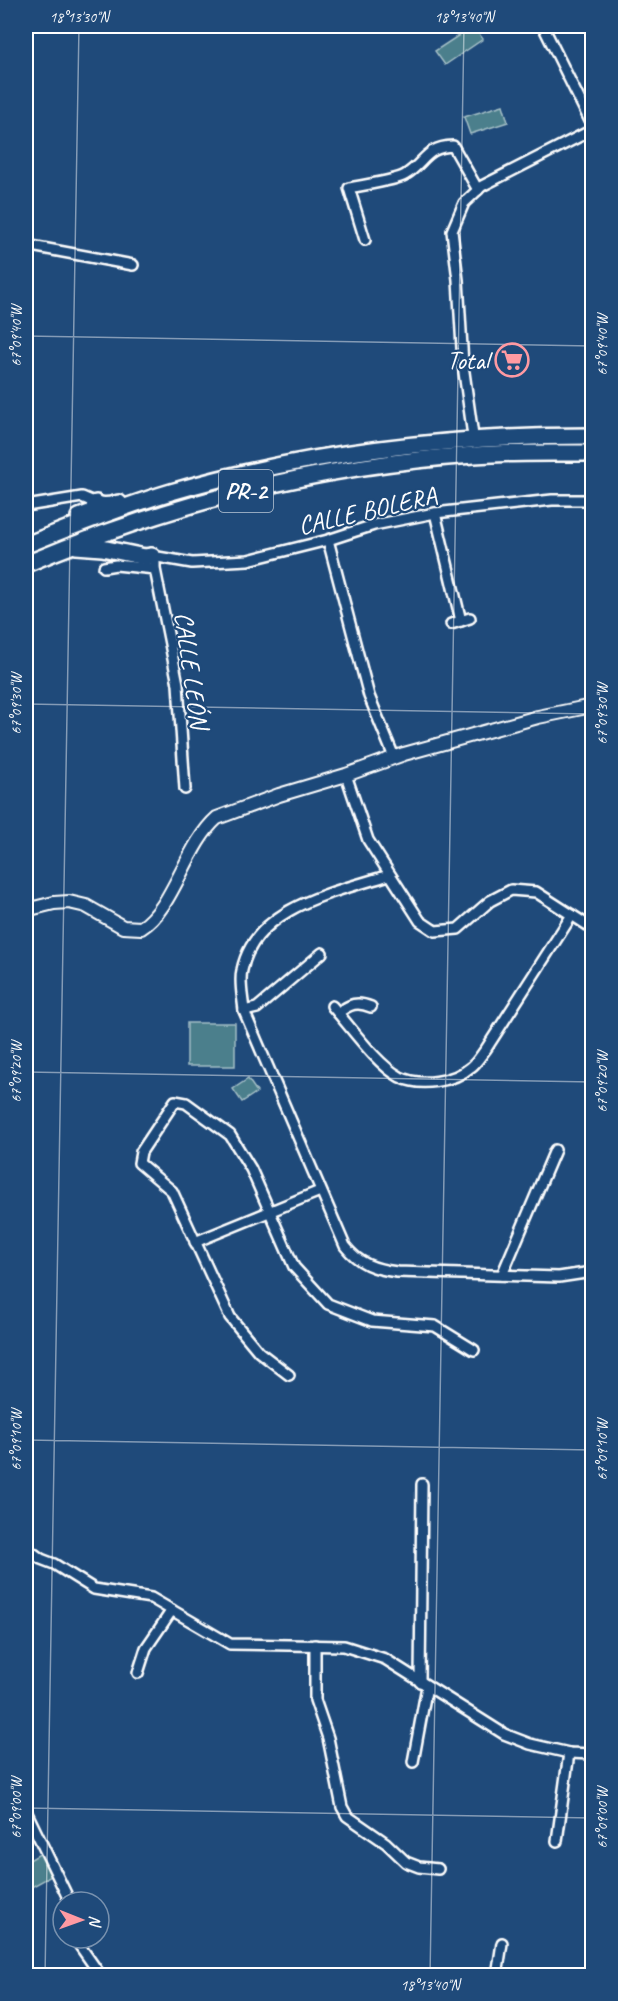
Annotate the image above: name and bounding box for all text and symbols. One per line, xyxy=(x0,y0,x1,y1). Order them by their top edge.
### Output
text: 18°13'30"N xyxy=(49,8,112,27)
text: 18°13'40"N xyxy=(434,8,497,27)
text: 67°09'40"W xyxy=(7,302,26,366)
text: 67°09'40"W xyxy=(593,311,612,375)
supermarket icon: Total xyxy=(494,342,530,378)
place label: Total xyxy=(447,344,494,377)
road number: PR-2 xyxy=(219,470,273,512)
street label: CALLE BOLERA xyxy=(295,478,440,542)
street label: CALLE LEÓN xyxy=(167,610,217,735)
text: 67°09'30"W xyxy=(7,670,26,734)
text: 67°09'30"W xyxy=(593,680,612,744)
text: 67°09'20"W xyxy=(7,1038,26,1102)
text: 67°09'20"W xyxy=(593,1048,612,1112)
text: 67°09'10"W xyxy=(7,1406,26,1470)
text: 67°09'10"W xyxy=(593,1416,612,1480)
text: 67°09'00"W xyxy=(7,1774,26,1838)
text: 67°09'00"W xyxy=(593,1784,612,1848)
north arrow xyxy=(51,1890,111,1950)
text: N xyxy=(85,1915,105,1928)
text: 18°13'40"N xyxy=(400,1976,463,1995)

